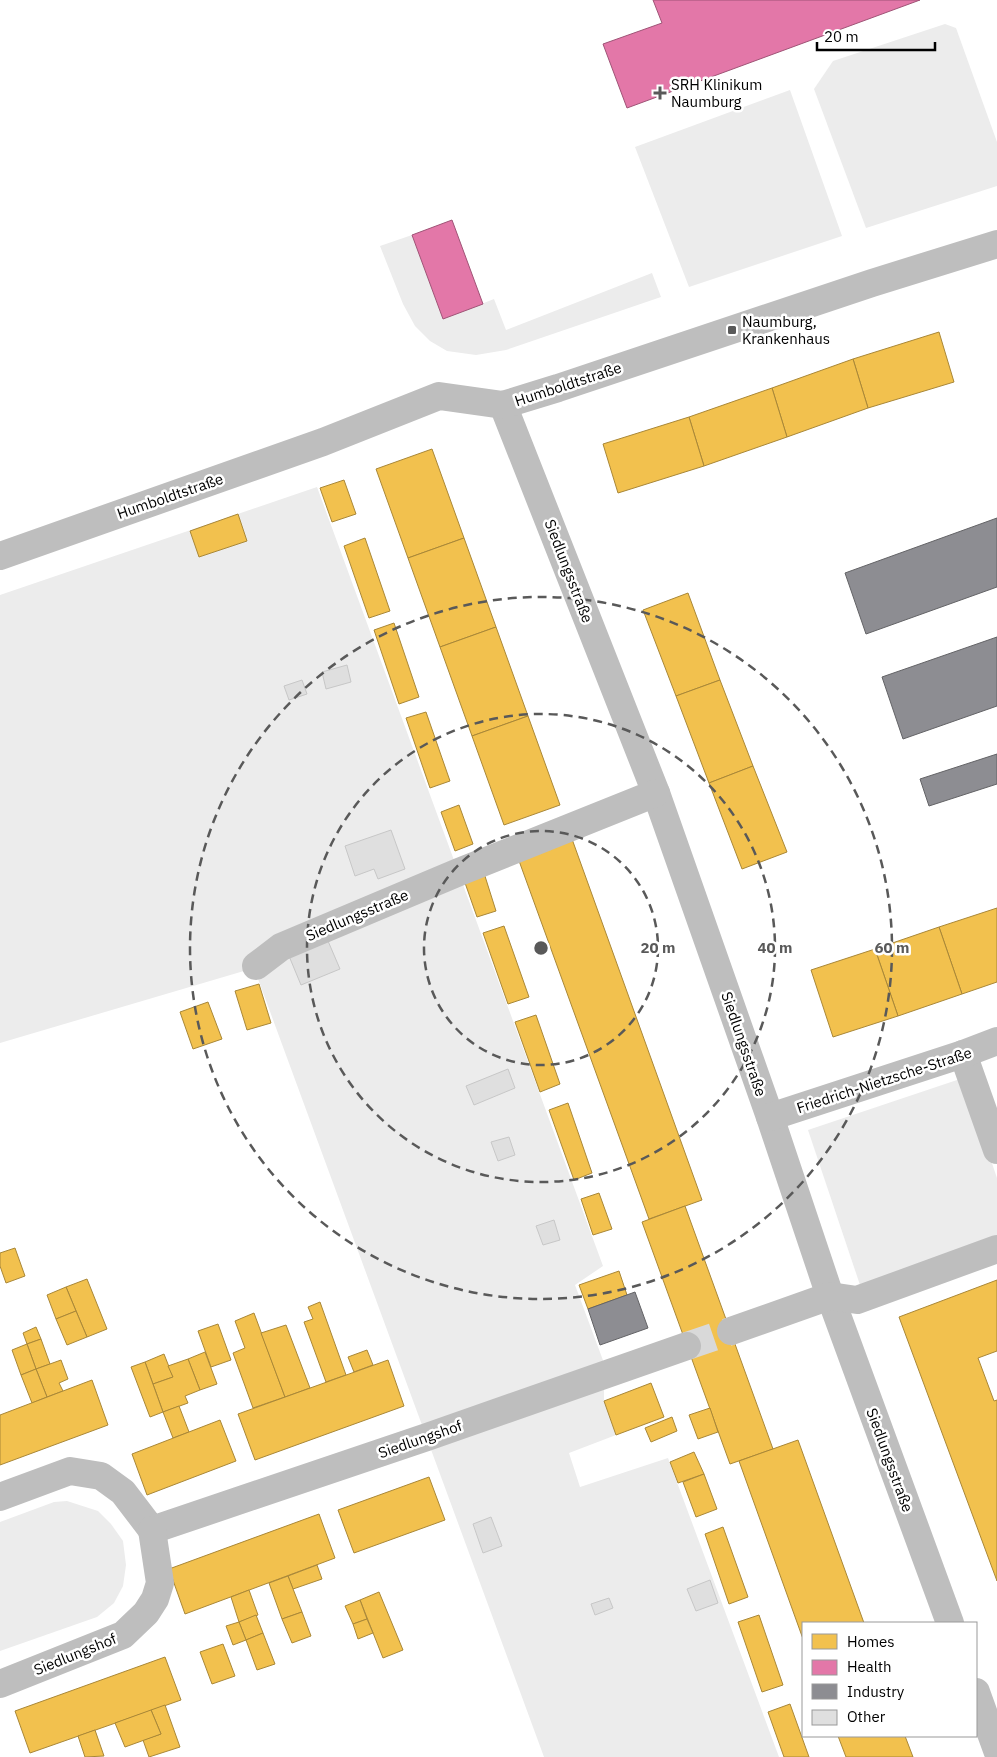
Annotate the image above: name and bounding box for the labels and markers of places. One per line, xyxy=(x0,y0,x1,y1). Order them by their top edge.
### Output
place label: SRH Klinikum Naumburg xyxy=(671,75,762,111)
marker: SRH Klinikum Naumburg xyxy=(653,86,667,100)
place label: Naumburg, Krankenhaus xyxy=(742,312,830,348)
marker: Naumburg, Krankenhaus xyxy=(726,324,738,336)
centre of rings xyxy=(532,939,550,957)

